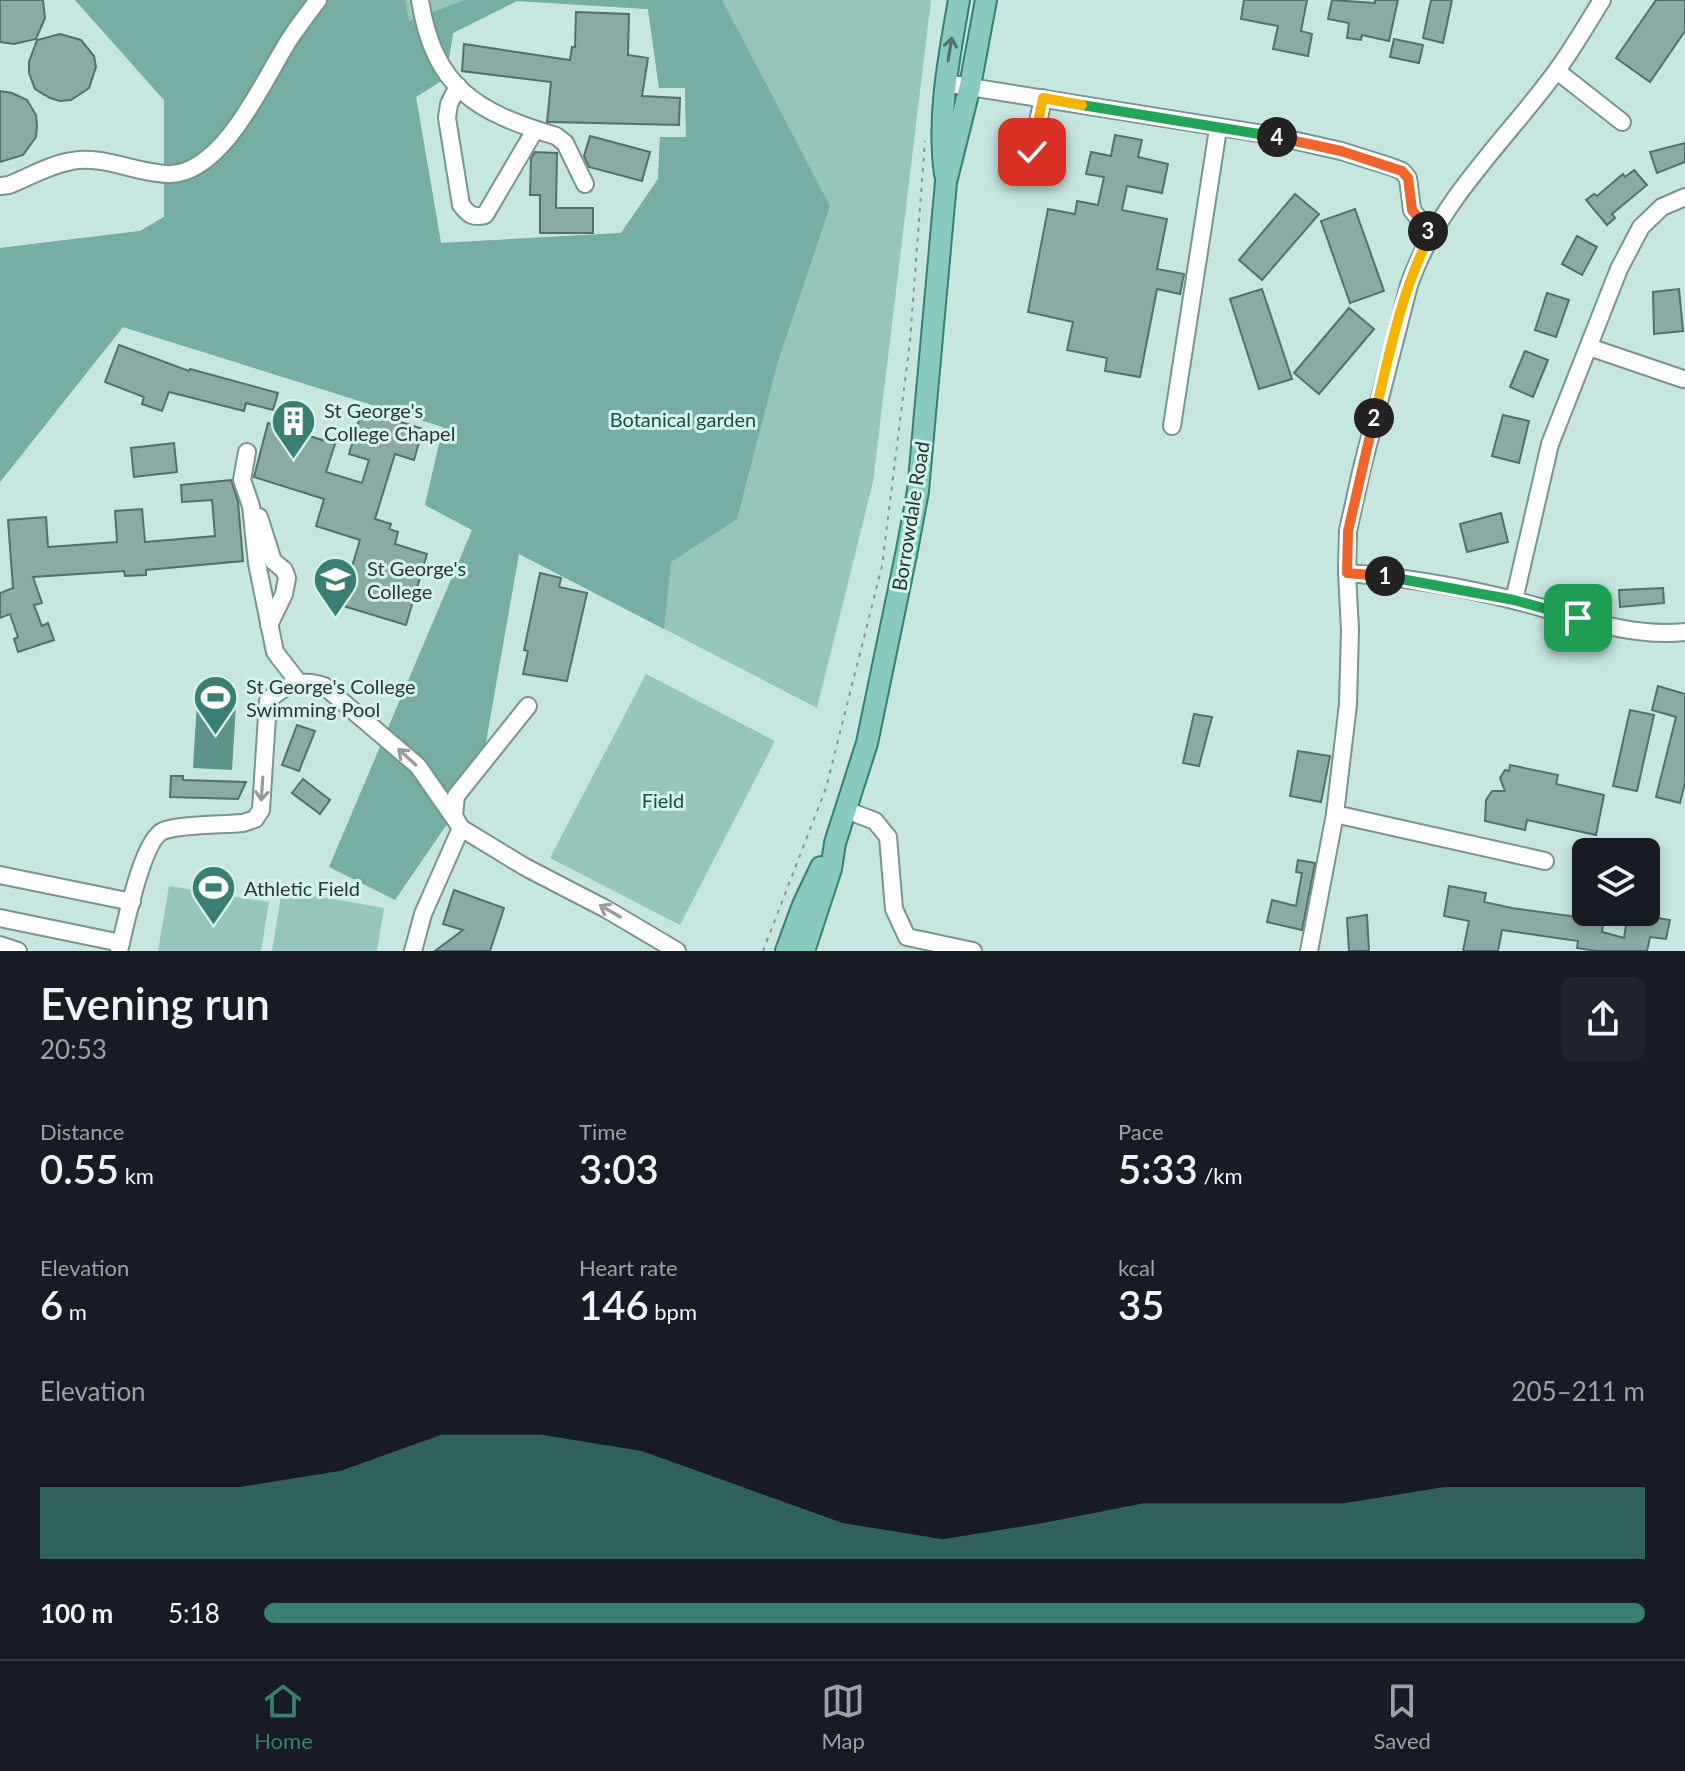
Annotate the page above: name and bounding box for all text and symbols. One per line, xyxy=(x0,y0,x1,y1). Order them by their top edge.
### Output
one-way arrow xyxy=(944,37,959,62)
pin: 4 xyxy=(1257,117,1297,157)
pin xyxy=(998,118,1066,186)
text: 4 xyxy=(1271,123,1283,150)
icon: check xyxy=(1010,130,1054,174)
pin: 3 xyxy=(1408,211,1448,251)
text: 3 xyxy=(1422,217,1434,244)
building icon: St George's College Chapel xyxy=(269,397,317,460)
place label: St George's College Chapel xyxy=(324,398,455,445)
pin: 2 xyxy=(1354,398,1394,438)
text: 2 xyxy=(1368,404,1380,431)
park label: Botanical garden xyxy=(610,407,756,431)
street label: Borrowdale Road xyxy=(886,440,934,592)
school or university icon: St George's College xyxy=(312,556,360,619)
place label: St George's College xyxy=(367,556,466,603)
pin: 1 xyxy=(1365,556,1405,596)
text: 1 xyxy=(1379,562,1391,589)
pin xyxy=(1544,584,1612,652)
icon: arrive xyxy=(1556,596,1600,640)
sports icon: St George's College Swimming Pool xyxy=(191,673,239,736)
place label: St George's College Swimming Pool xyxy=(246,674,416,721)
one-way arrow xyxy=(398,748,418,766)
one-way arrow xyxy=(254,775,269,802)
park label: Field xyxy=(642,788,684,812)
map controls xyxy=(1572,838,1660,926)
button: layers xyxy=(1572,838,1660,926)
sports icon: Athletic Field xyxy=(189,864,237,927)
place label: Athletic Field xyxy=(244,876,360,900)
one-way arrow xyxy=(599,903,622,919)
text: Evening run xyxy=(40,977,270,1029)
button: share xyxy=(1561,977,1645,1061)
text: 20:53 xyxy=(40,1033,107,1065)
text: Distance xyxy=(40,1118,124,1145)
text: Time xyxy=(579,1118,627,1145)
text: Pace xyxy=(1118,1118,1164,1145)
text: 0.55 xyxy=(40,1145,119,1193)
text: 3:03 xyxy=(579,1145,659,1193)
text: 5:33 xyxy=(1118,1145,1198,1193)
text: km xyxy=(119,1162,154,1189)
text: /km xyxy=(1198,1162,1243,1189)
text: Elevation xyxy=(40,1254,129,1281)
text: Heart rate xyxy=(579,1254,678,1281)
text: kcal xyxy=(1118,1254,1155,1281)
text: 6 xyxy=(40,1281,63,1329)
text: 146 xyxy=(579,1281,649,1329)
text: 35 xyxy=(1118,1281,1164,1329)
text: m xyxy=(63,1298,87,1325)
text: bpm xyxy=(649,1298,697,1325)
text: Elevation xyxy=(40,1375,146,1407)
text: 205–211 m xyxy=(1511,1375,1645,1407)
text: 100 m xyxy=(40,1597,113,1629)
text: 5:18 xyxy=(168,1597,220,1629)
tab: Home xyxy=(254,1679,313,1754)
tab: Map xyxy=(821,1679,865,1754)
tab: Saved xyxy=(1373,1679,1431,1754)

